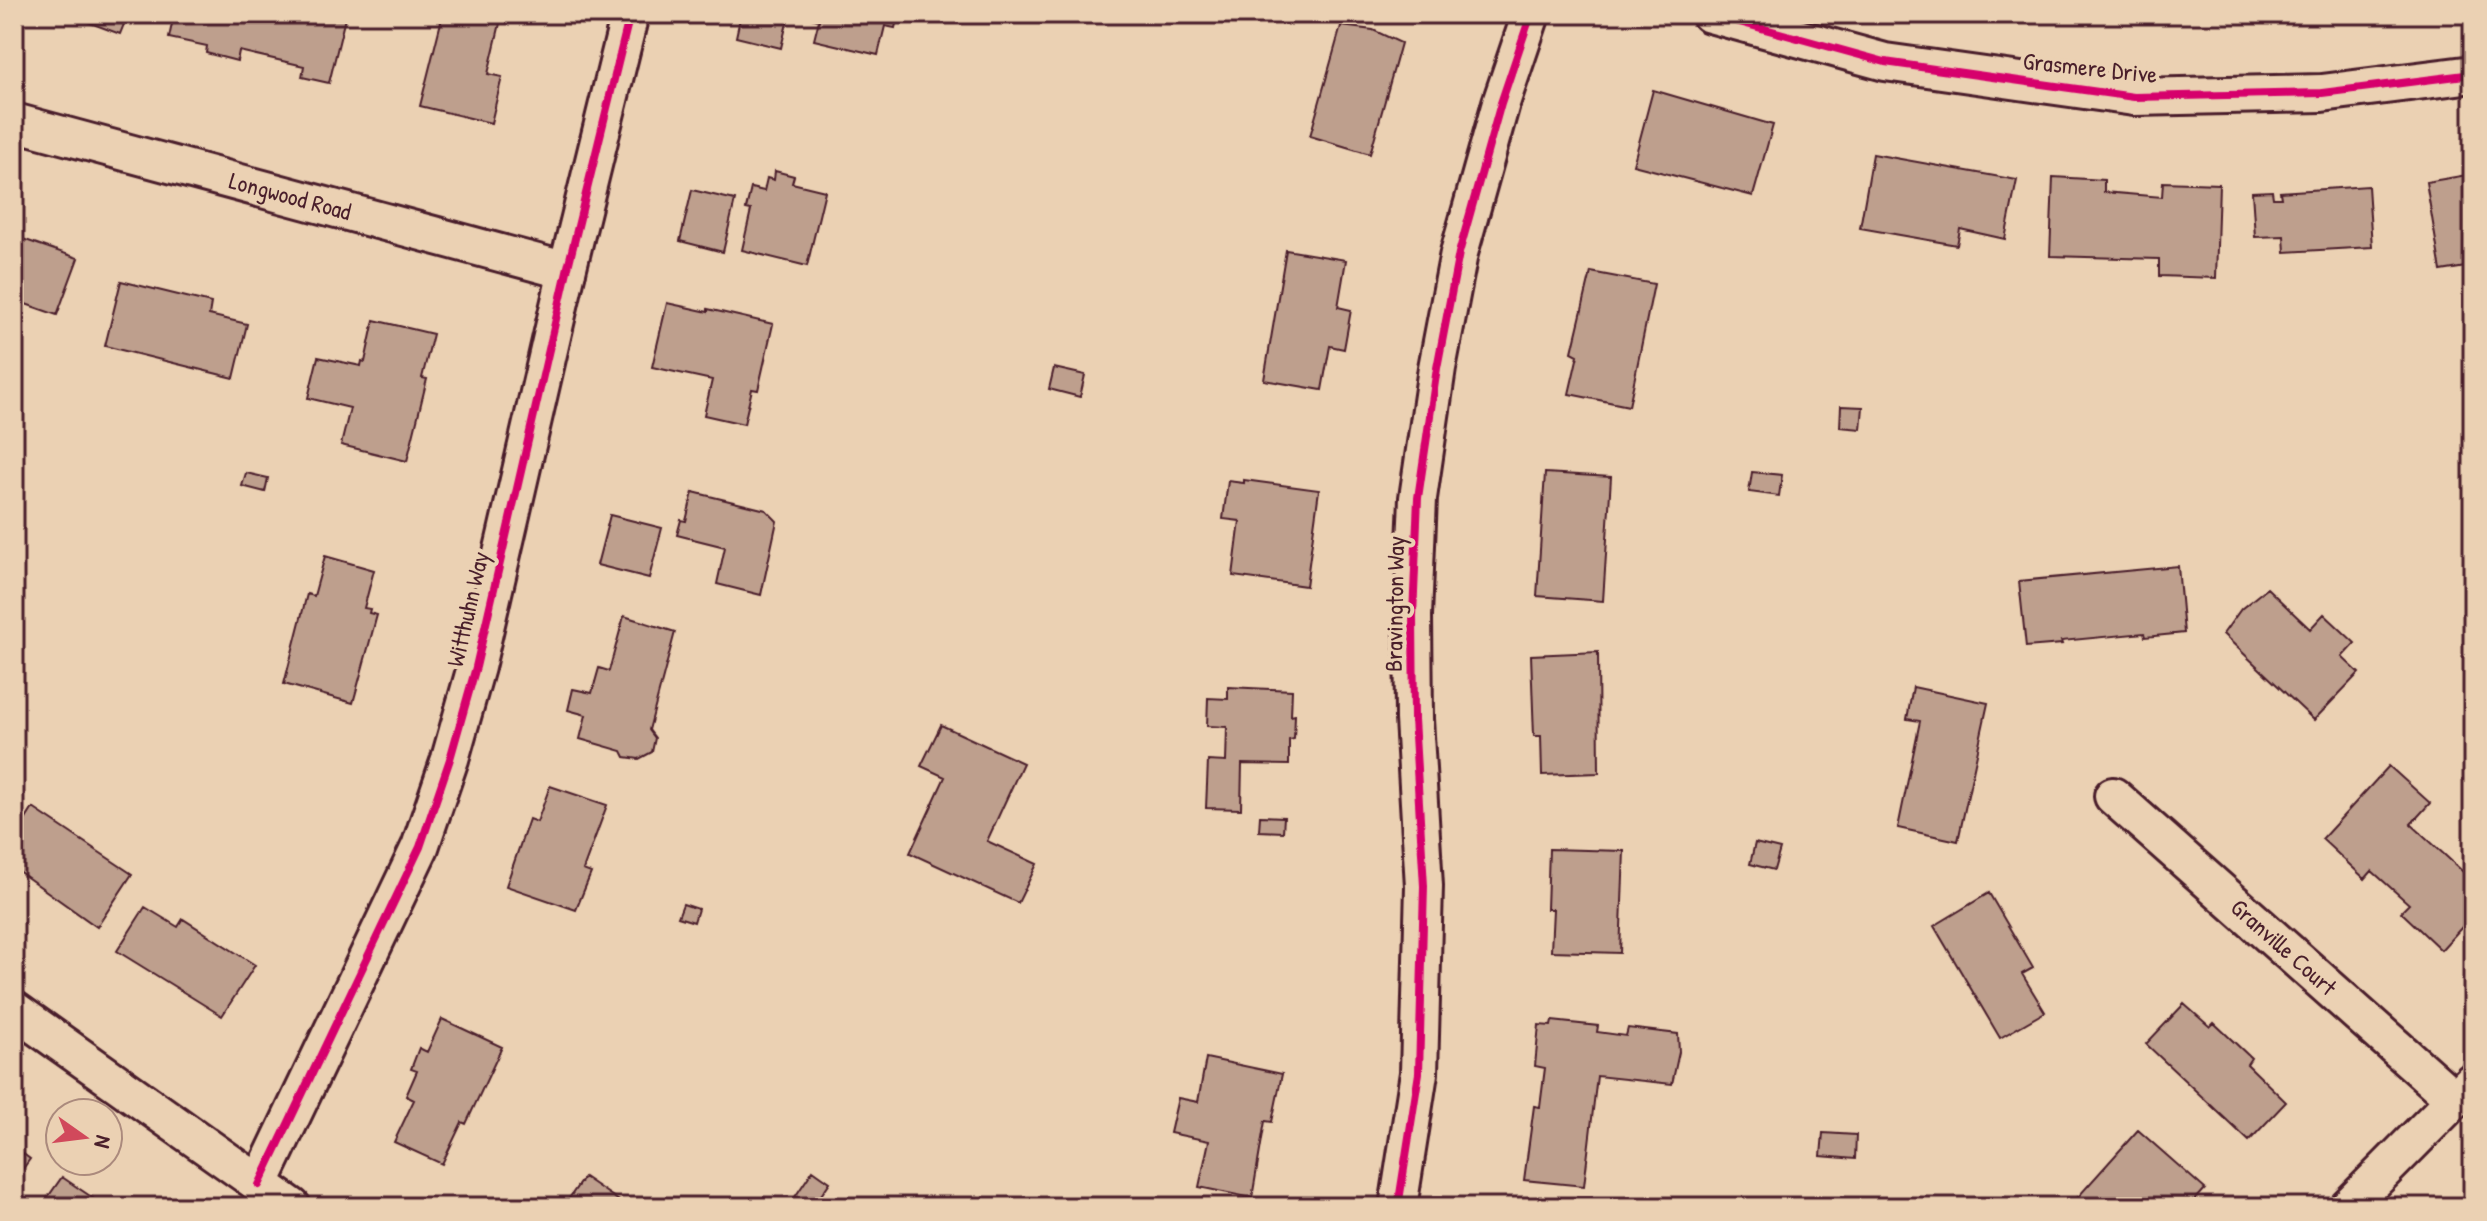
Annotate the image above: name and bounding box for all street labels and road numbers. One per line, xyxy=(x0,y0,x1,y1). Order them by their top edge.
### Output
street label: Grasmere Drive xyxy=(2021,44,2159,90)
street label: Longwood Road xyxy=(226,164,355,227)
street label: Bravington Way xyxy=(1377,536,1411,672)
street label: Witthuhn Way xyxy=(438,548,496,669)
street label: Granville Court xyxy=(2224,891,2344,1003)

